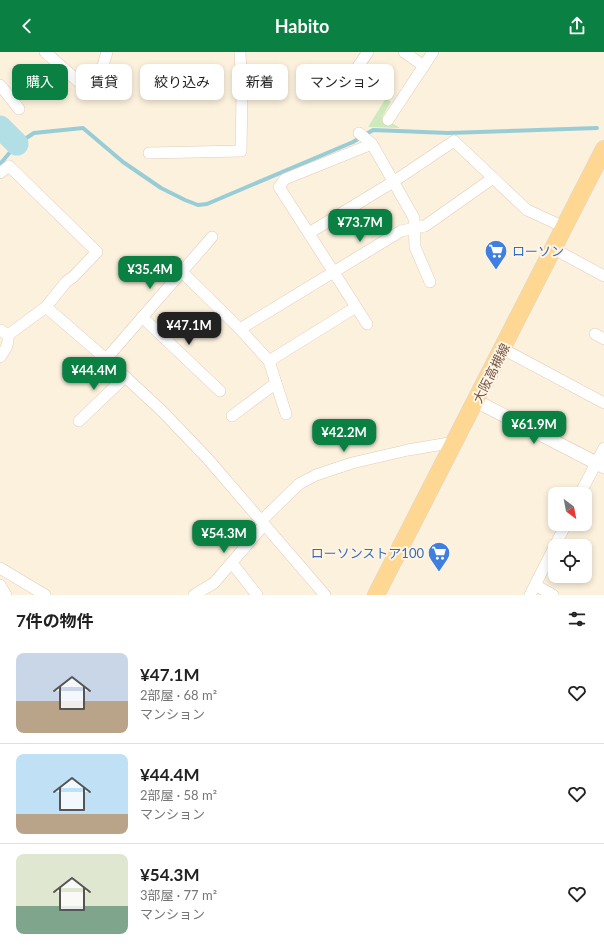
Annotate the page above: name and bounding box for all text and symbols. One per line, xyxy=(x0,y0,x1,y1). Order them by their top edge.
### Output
icon: back xyxy=(16,15,38,37)
text: Habito xyxy=(275,15,329,37)
icon: share xyxy=(566,15,588,37)
chip: 購入 xyxy=(12,64,68,100)
chip: 賃貸 xyxy=(76,64,132,100)
chip: 絞り込み xyxy=(140,64,224,100)
chip: 新着 xyxy=(232,64,288,100)
chip: マンション xyxy=(296,64,394,100)
pin: ¥73.7M xyxy=(327,209,393,243)
text: ¥73.7M xyxy=(337,214,383,230)
supermarket icon: ローソン xyxy=(483,238,509,271)
place label: ローソン xyxy=(512,243,564,259)
pin: ¥35.4M xyxy=(117,256,183,290)
text: ¥35.4M xyxy=(127,261,173,277)
pin: ¥47.1M xyxy=(156,312,222,346)
text: ¥47.1M xyxy=(166,317,212,333)
street label: 大阪高槻線 xyxy=(469,340,513,406)
pin: ¥44.4M xyxy=(61,357,127,391)
text: ¥44.4M xyxy=(71,362,117,378)
pin: ¥61.9M xyxy=(501,411,567,445)
text: ¥61.9M xyxy=(511,416,557,432)
pin: ¥42.2M xyxy=(311,419,377,453)
text: ¥42.2M xyxy=(321,424,367,440)
north arrow xyxy=(548,487,592,531)
map controls xyxy=(548,487,592,583)
pin: ¥54.3M xyxy=(191,520,257,554)
text: ¥54.3M xyxy=(201,525,247,541)
button: locate xyxy=(548,539,592,583)
supermarket icon: ローソンストア100 xyxy=(426,540,452,573)
place label: ローソンストア100 xyxy=(311,545,424,561)
icon: filters xyxy=(566,608,588,630)
text: 7件の物件 xyxy=(16,610,94,631)
text: ¥47.1M xyxy=(140,664,200,685)
icon: home xyxy=(48,669,96,717)
icon: heart xyxy=(566,682,588,704)
text: 2部屋 · 68 m² xyxy=(140,687,217,703)
text: マンション xyxy=(140,706,205,722)
text: ¥44.4M xyxy=(140,764,200,785)
icon: home xyxy=(48,770,96,818)
icon: heart xyxy=(566,783,588,805)
text: 2部屋 · 58 m² xyxy=(140,787,217,803)
text: マンション xyxy=(140,806,205,822)
text: ¥54.3M xyxy=(140,864,200,885)
icon: home xyxy=(48,870,96,918)
icon: heart xyxy=(566,883,588,905)
text: 3部屋 · 77 m² xyxy=(140,887,217,903)
text: マンション xyxy=(140,906,205,922)

